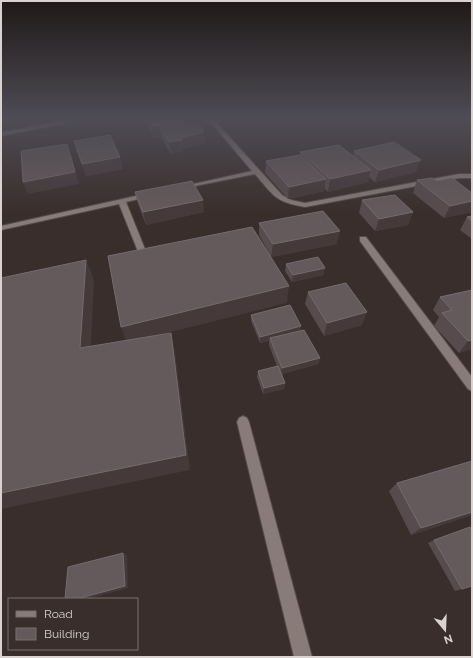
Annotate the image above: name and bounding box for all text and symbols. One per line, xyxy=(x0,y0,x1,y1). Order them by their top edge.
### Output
legend xyxy=(8,598,138,650)
text: Road xyxy=(44,607,73,621)
north arrow xyxy=(425,610,465,650)
text: Building xyxy=(44,627,90,641)
text: N xyxy=(442,631,454,646)

